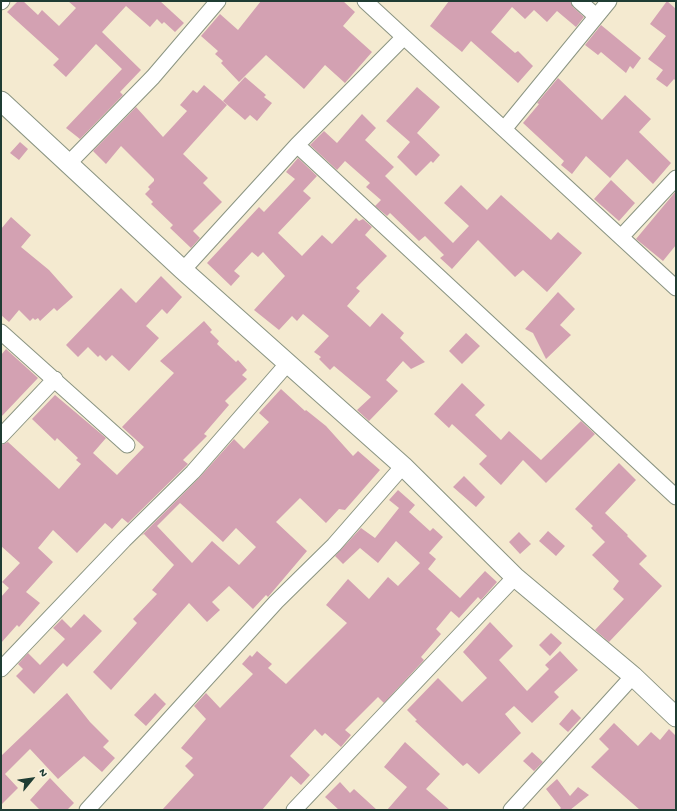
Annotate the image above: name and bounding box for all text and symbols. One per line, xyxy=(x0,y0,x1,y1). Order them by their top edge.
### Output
north arrow xyxy=(12,759,52,799)
text: N xyxy=(36,767,49,779)

